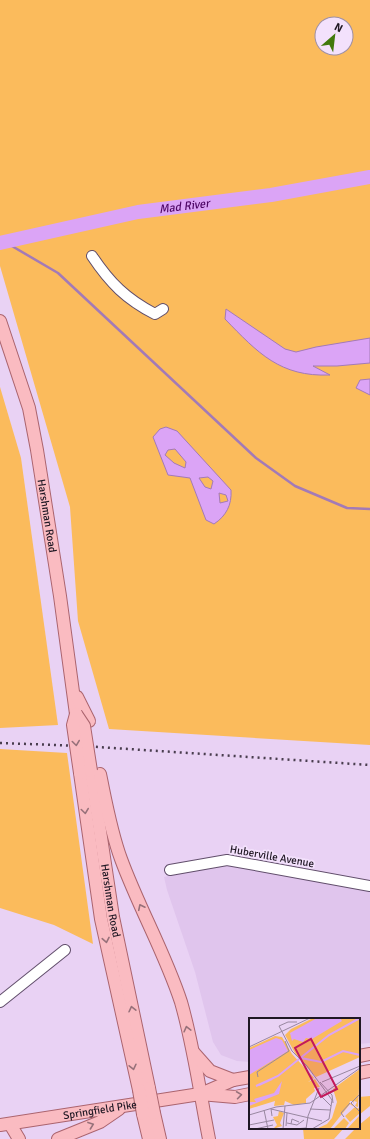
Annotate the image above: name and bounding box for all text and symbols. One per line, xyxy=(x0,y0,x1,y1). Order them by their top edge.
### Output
north arrow xyxy=(314,16,354,56)
text: N xyxy=(332,20,345,35)
water label: Mad River xyxy=(158,196,212,217)
street label: Harshman Road xyxy=(35,478,59,554)
one-way arrow xyxy=(71,740,80,746)
one-way arrow xyxy=(80,808,89,814)
street label: Huberville Avenue xyxy=(229,843,315,870)
street label: Harshman Road xyxy=(98,863,123,939)
one-way arrow xyxy=(138,904,146,912)
one-way arrow xyxy=(101,937,109,943)
one-way arrow xyxy=(128,1005,136,1012)
inset map xyxy=(249,1018,360,1129)
one-way arrow xyxy=(183,1025,192,1032)
one-way arrow xyxy=(129,1063,137,1070)
one-way arrow xyxy=(236,1091,242,1100)
street label: Springfield Pike xyxy=(62,1098,138,1122)
one-way arrow xyxy=(87,1121,94,1130)

